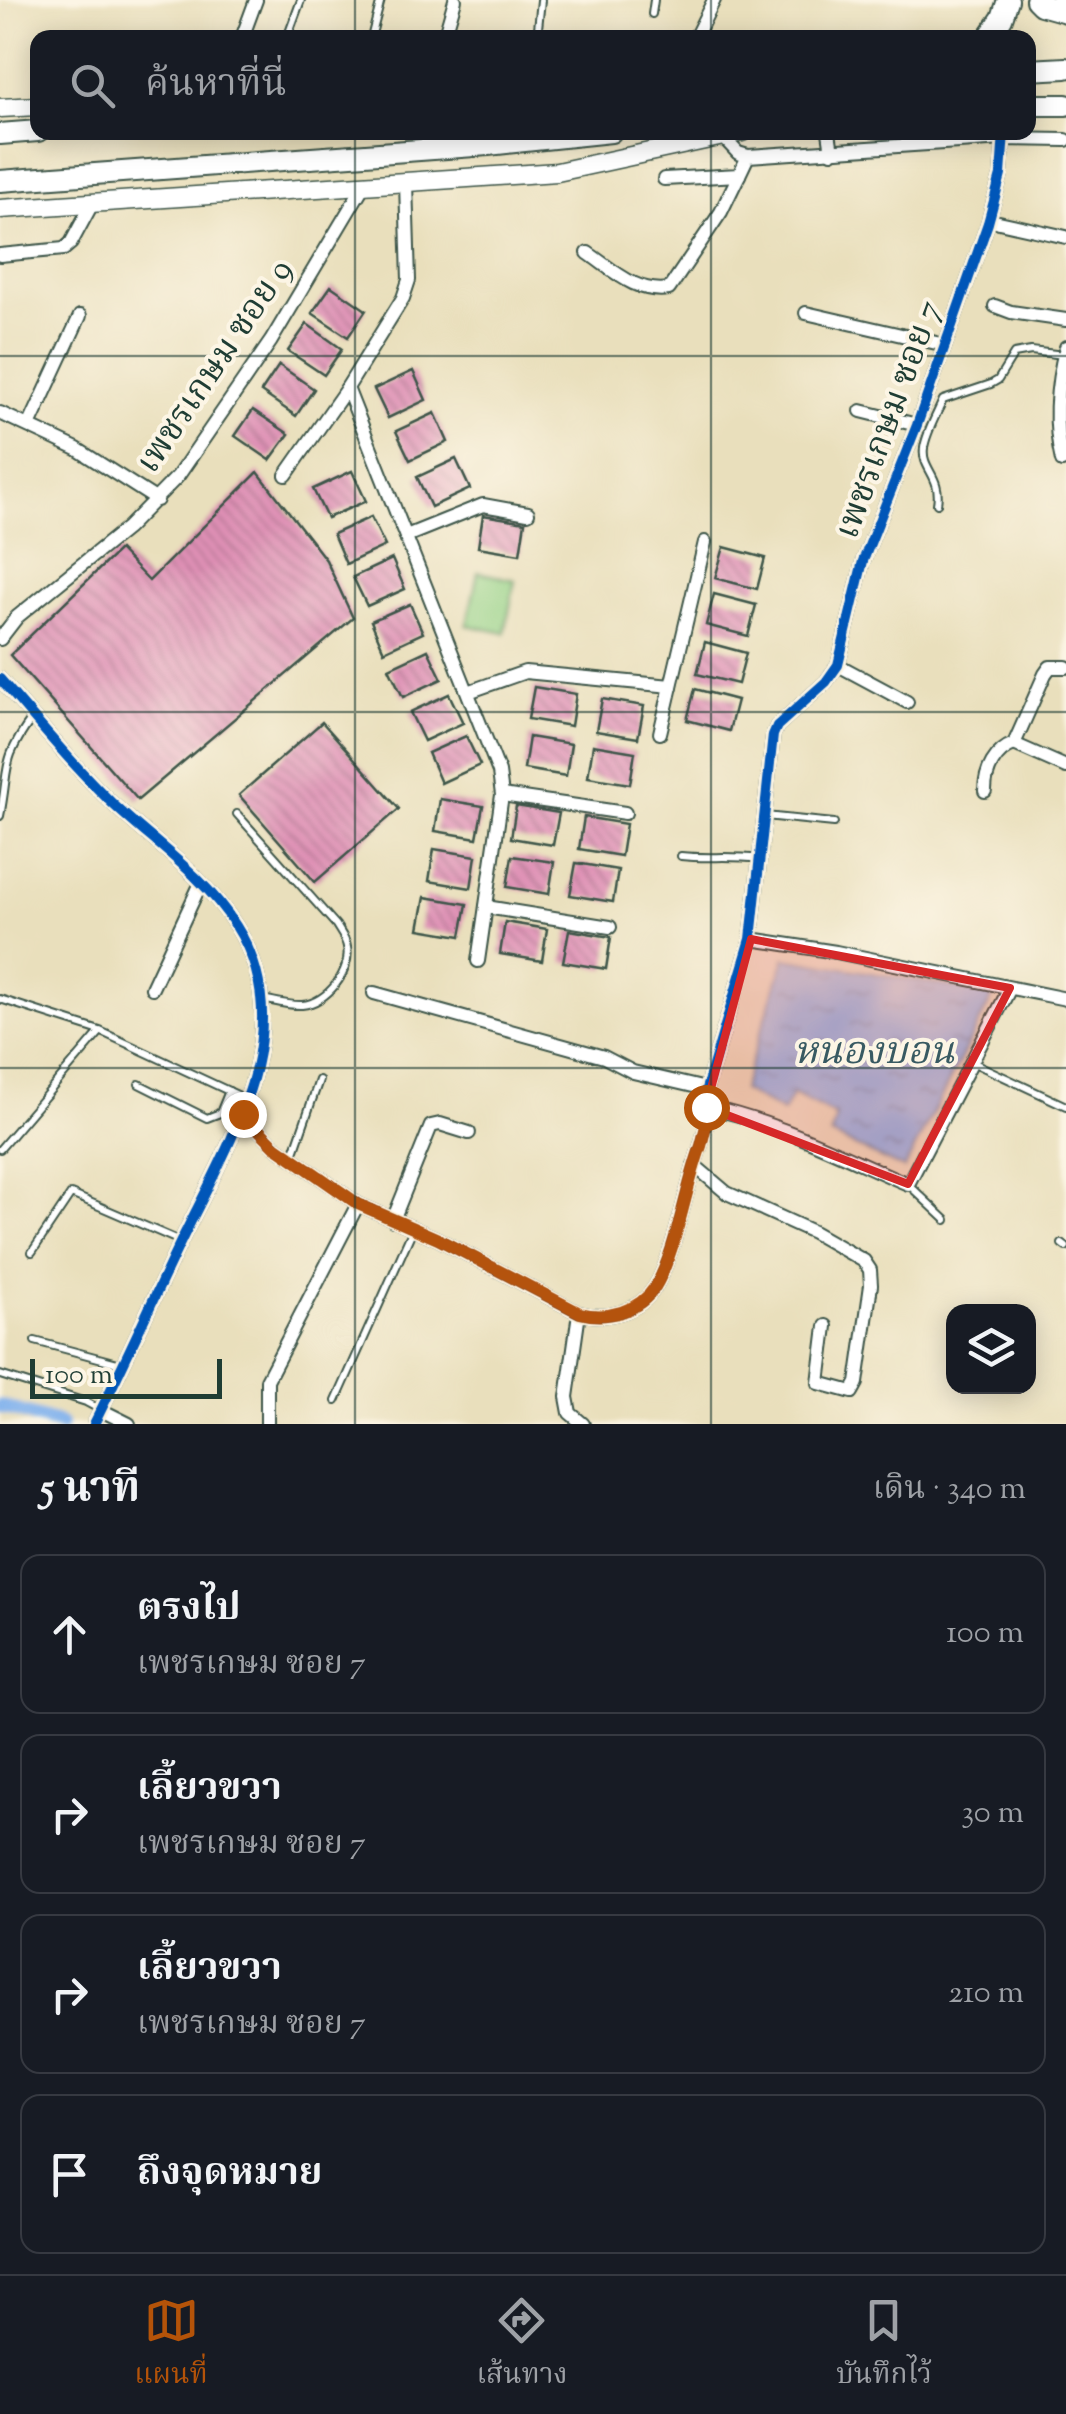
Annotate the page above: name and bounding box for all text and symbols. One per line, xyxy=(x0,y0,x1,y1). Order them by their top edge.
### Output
search box xyxy=(30,30,1036,140)
icon: search xyxy=(65,58,120,113)
text: ค้นหาที่นี่ xyxy=(145,59,286,113)
street label: เพชรเกษม ซอย 9 xyxy=(125,249,307,485)
street label: เพชรเกษม ซอย 7 xyxy=(824,294,957,546)
water label: หนองบอน xyxy=(794,1027,954,1081)
route start xyxy=(684,1085,730,1131)
route end xyxy=(221,1092,267,1138)
map controls xyxy=(946,1304,1036,1394)
button: layers xyxy=(946,1304,1036,1394)
scale bar xyxy=(30,1354,222,1398)
text: 100 m xyxy=(45,1356,113,1396)
text: 5 นาที xyxy=(40,1461,140,1521)
text: เดิน · 340 m xyxy=(873,1467,1026,1513)
text: ตรงไป xyxy=(137,1583,241,1637)
icon: ahead xyxy=(42,1607,97,1662)
text: 100 m xyxy=(946,1611,1024,1657)
text: เพชรเกษม ซอย 7 xyxy=(137,1642,366,1688)
text: เลี้ยวขวา xyxy=(137,1763,282,1817)
icon: right xyxy=(42,1787,97,1842)
text: 30 m xyxy=(961,1791,1024,1837)
text: เพชรเกษม ซอย 7 xyxy=(137,1822,366,1868)
text: เลี้ยวขวา xyxy=(137,1943,282,1997)
icon: right xyxy=(42,1967,97,2022)
text: 210 m xyxy=(948,1971,1024,2017)
text: เพชรเกษม ซอย 7 xyxy=(137,2002,366,2048)
icon: arrive xyxy=(42,2147,97,2202)
text: ถึงจุดหมาย xyxy=(137,2148,322,2202)
tab: แผนที่ xyxy=(134,2293,208,2398)
tab: เส้นทาง xyxy=(476,2293,568,2398)
tab: บันทึกไว้ xyxy=(836,2293,932,2398)

